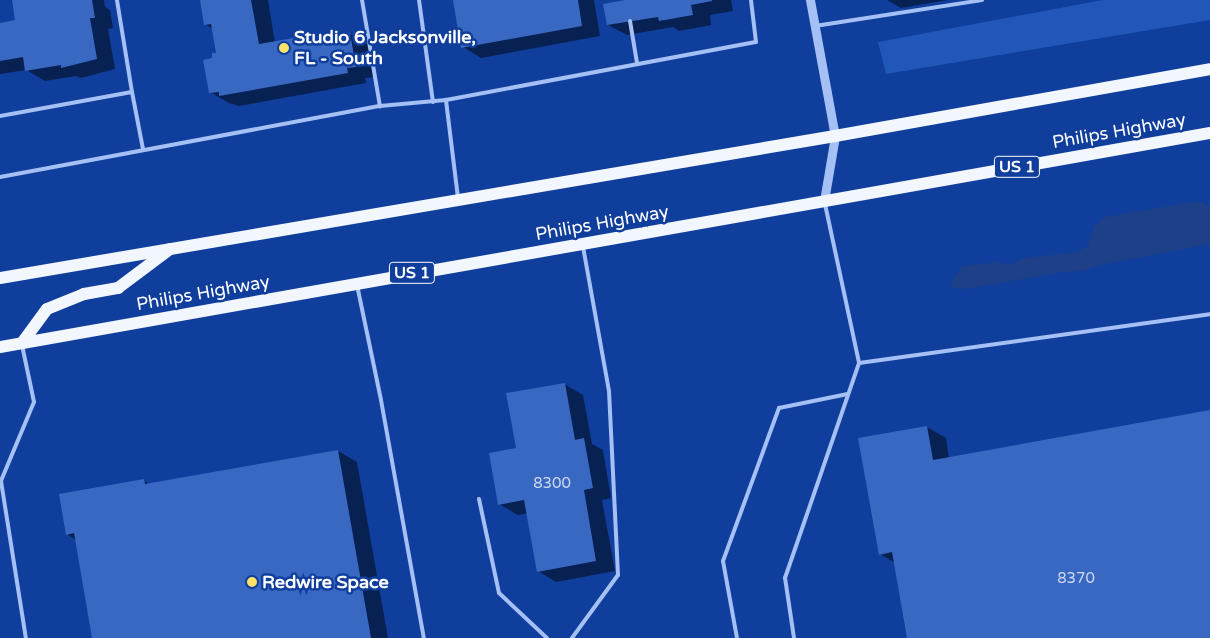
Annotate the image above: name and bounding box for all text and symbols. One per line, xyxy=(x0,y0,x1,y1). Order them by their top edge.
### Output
place label: Studio 6 Jacksonville, FL - South xyxy=(294,27,476,70)
marker: Studio 6 Jacksonville, FL - South xyxy=(278,42,290,54)
street label: Philips Highway xyxy=(1051,109,1187,153)
road number: US 1 xyxy=(993,154,1041,180)
street label: Philips Highway xyxy=(534,201,670,245)
road number: US 1 xyxy=(388,260,436,286)
street label: Philips Highway xyxy=(135,271,271,315)
house number: 8300 xyxy=(533,475,571,493)
house number: 8370 xyxy=(1057,570,1095,588)
place label: Redwire Space xyxy=(262,571,389,593)
marker: Redwire Space xyxy=(246,576,258,588)

